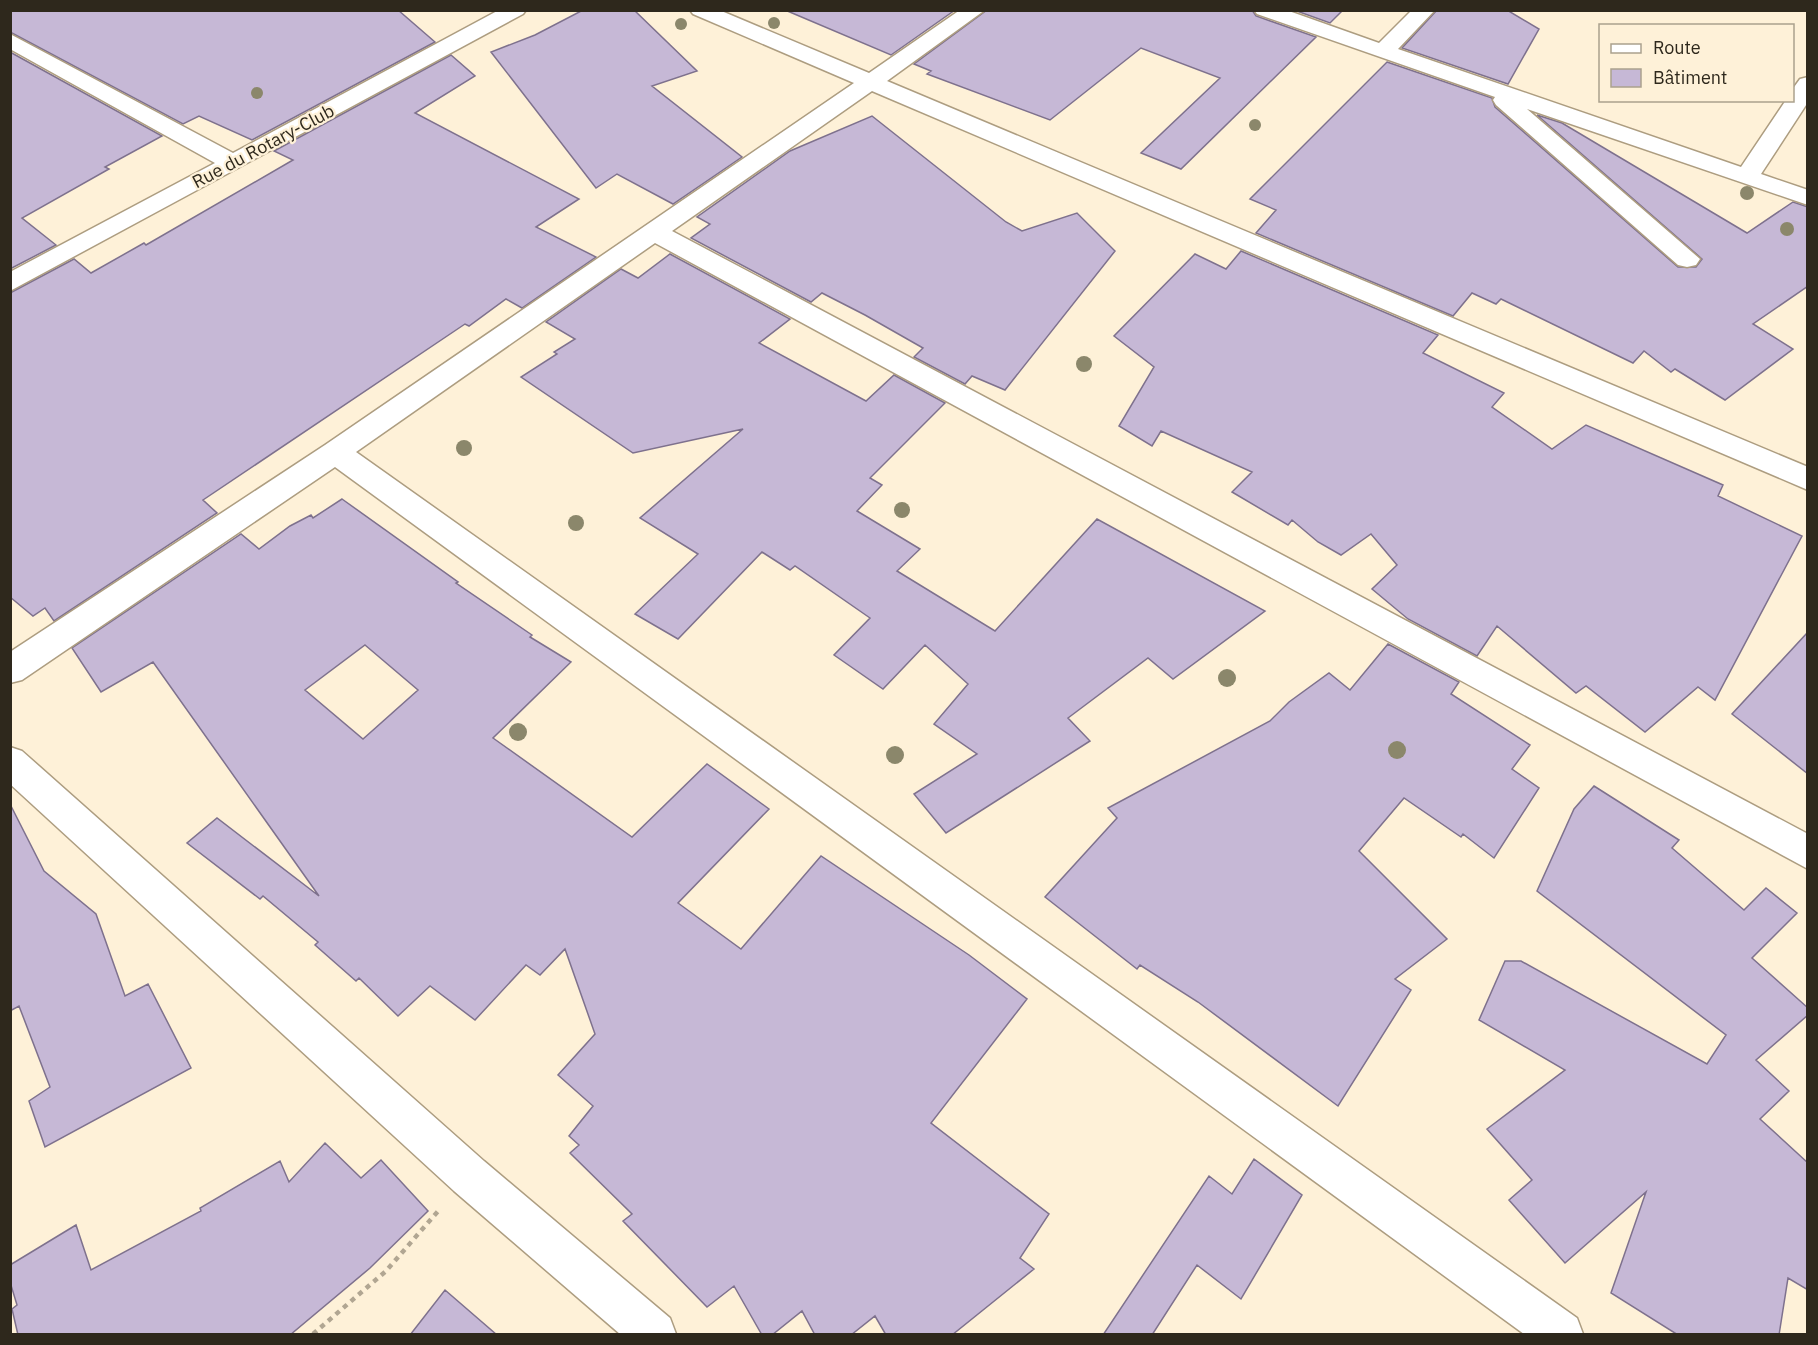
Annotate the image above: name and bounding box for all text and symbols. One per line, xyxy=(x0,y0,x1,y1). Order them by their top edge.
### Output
legend xyxy=(1599,24,1794,102)
text: Route xyxy=(1653,36,1701,59)
text: Bâtiment xyxy=(1653,66,1727,89)
street label: Rue du Rotary-Club xyxy=(188,99,338,193)

